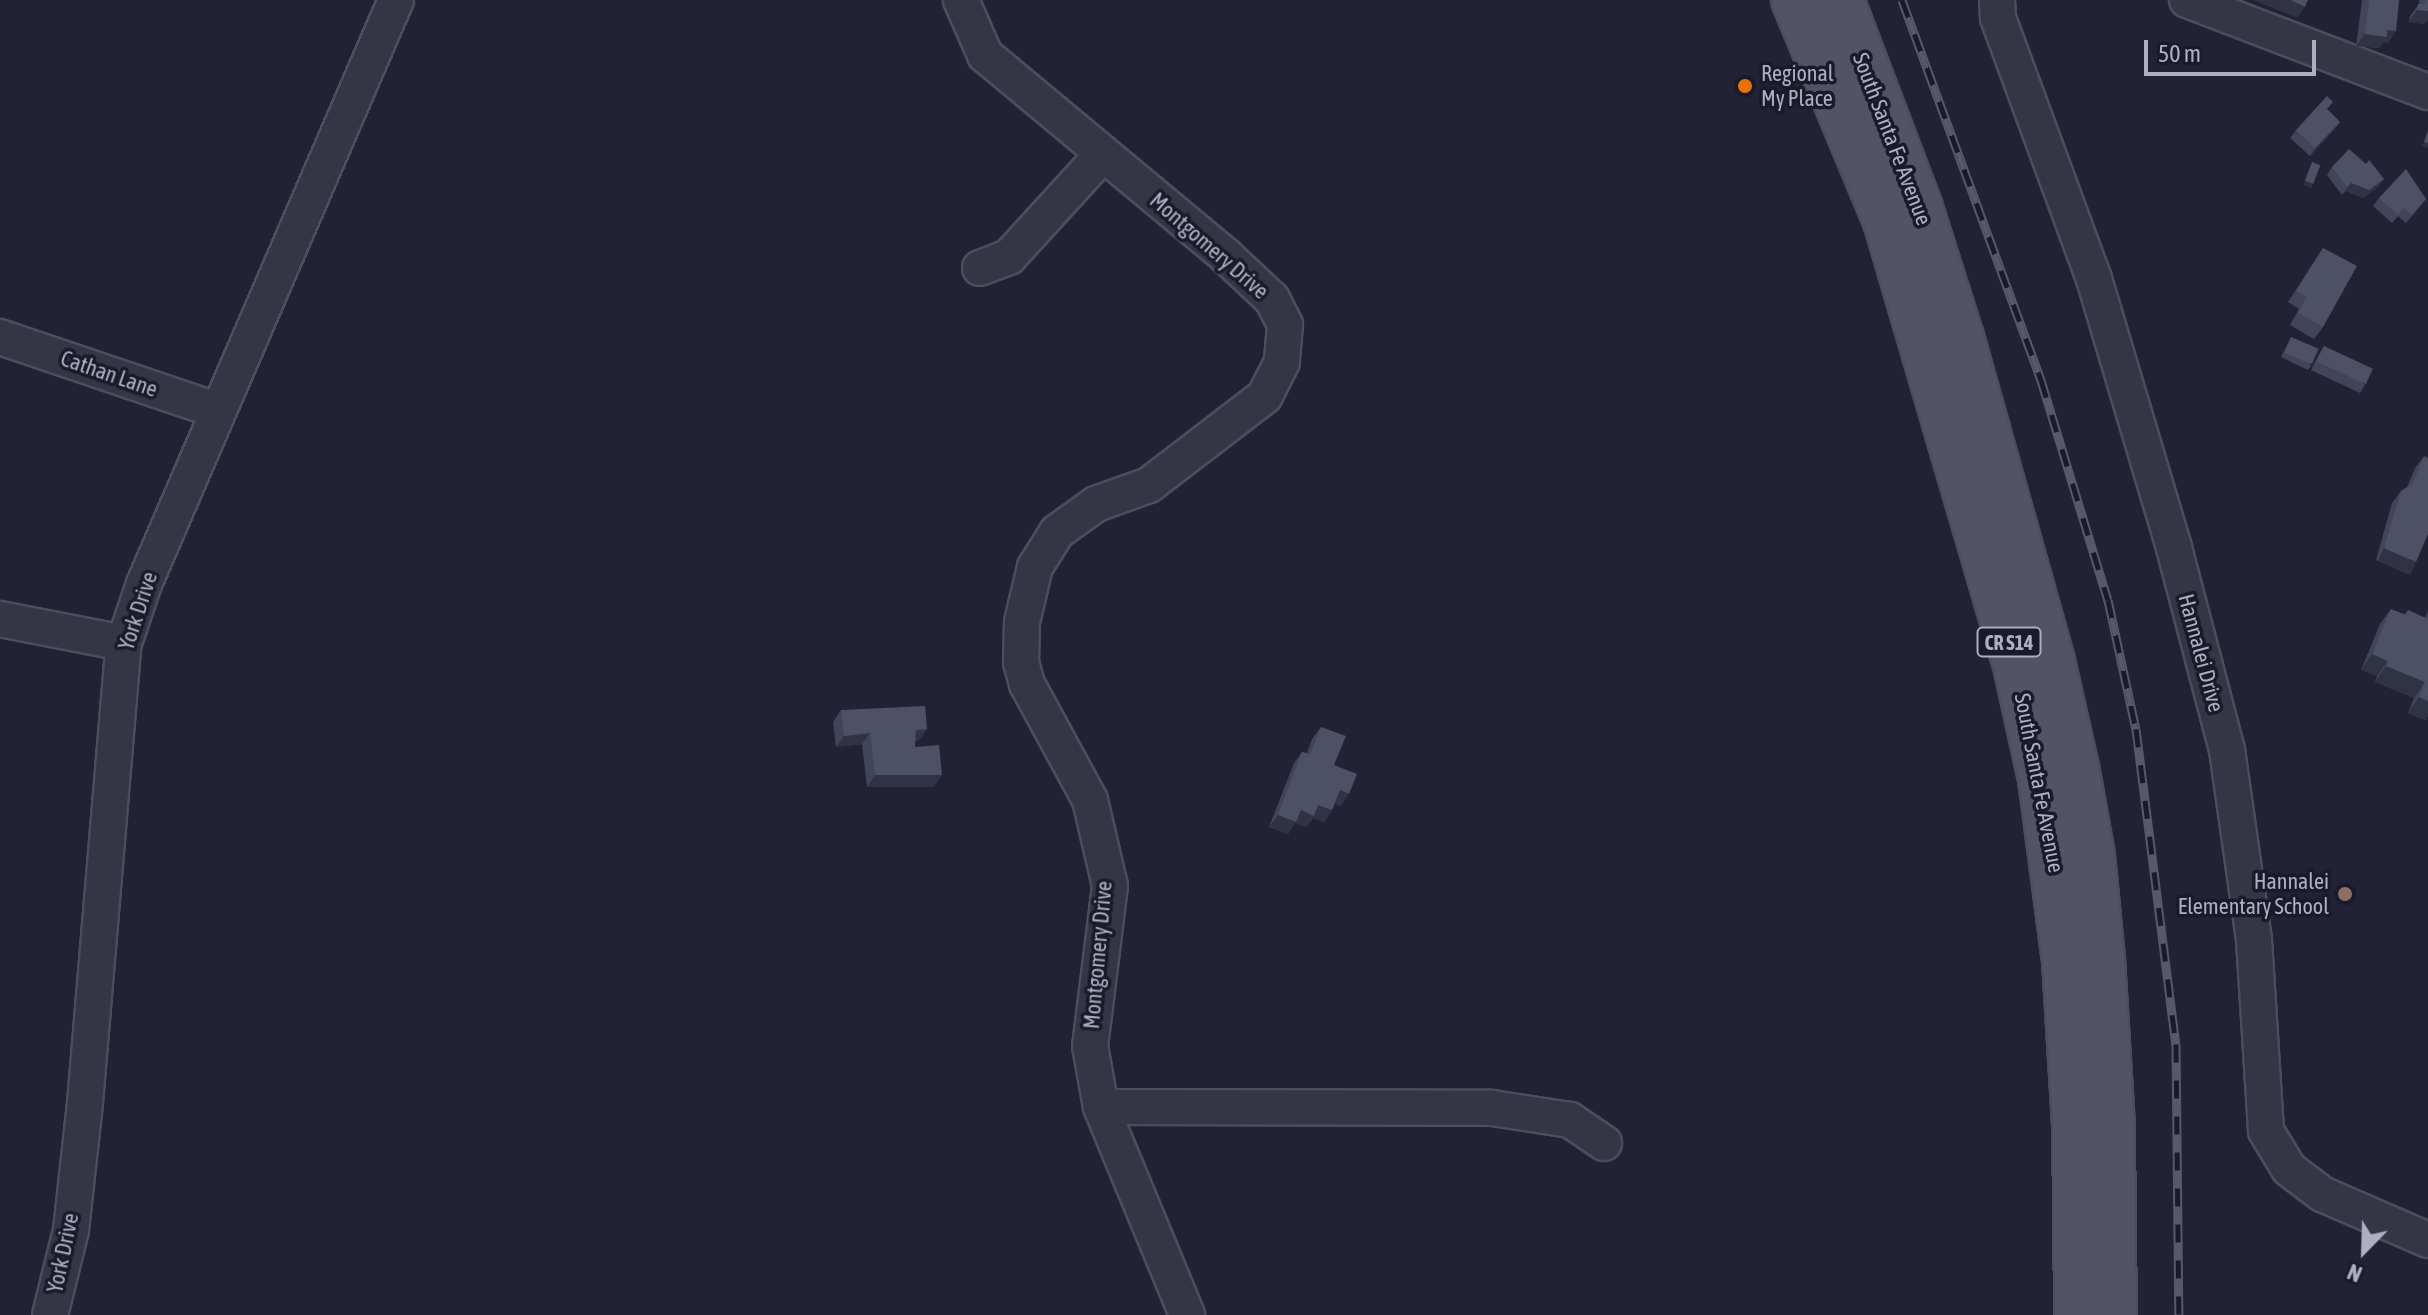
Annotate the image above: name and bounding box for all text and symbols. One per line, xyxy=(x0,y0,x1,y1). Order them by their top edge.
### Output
scale bar xyxy=(2148,24,2320,74)
text: 50 m xyxy=(2158,40,2201,67)
street label: South Santa Fe Avenue xyxy=(1847,49,1937,229)
place label: Regional My Place xyxy=(1761,60,1834,112)
marker: Regional My Place xyxy=(1736,77,1754,95)
street label: Montgomery Drive xyxy=(1144,187,1274,305)
street label: Cathan Lane xyxy=(57,345,161,403)
street label: York Drive xyxy=(113,569,163,653)
street label: Hannalei Drive xyxy=(2173,591,2229,715)
road number: CR S14 xyxy=(1975,626,2043,658)
street label: South Santa Fe Avenue xyxy=(2009,691,2069,875)
place label: Hannalei Elementary School xyxy=(2178,868,2329,920)
street label: Montgomery Drive xyxy=(1078,880,1118,1030)
marker: Hannalei Elementary School xyxy=(2336,885,2354,903)
street label: York Drive xyxy=(42,1211,84,1295)
north arrow xyxy=(2324,1211,2404,1291)
text: N xyxy=(2344,1259,2366,1288)

